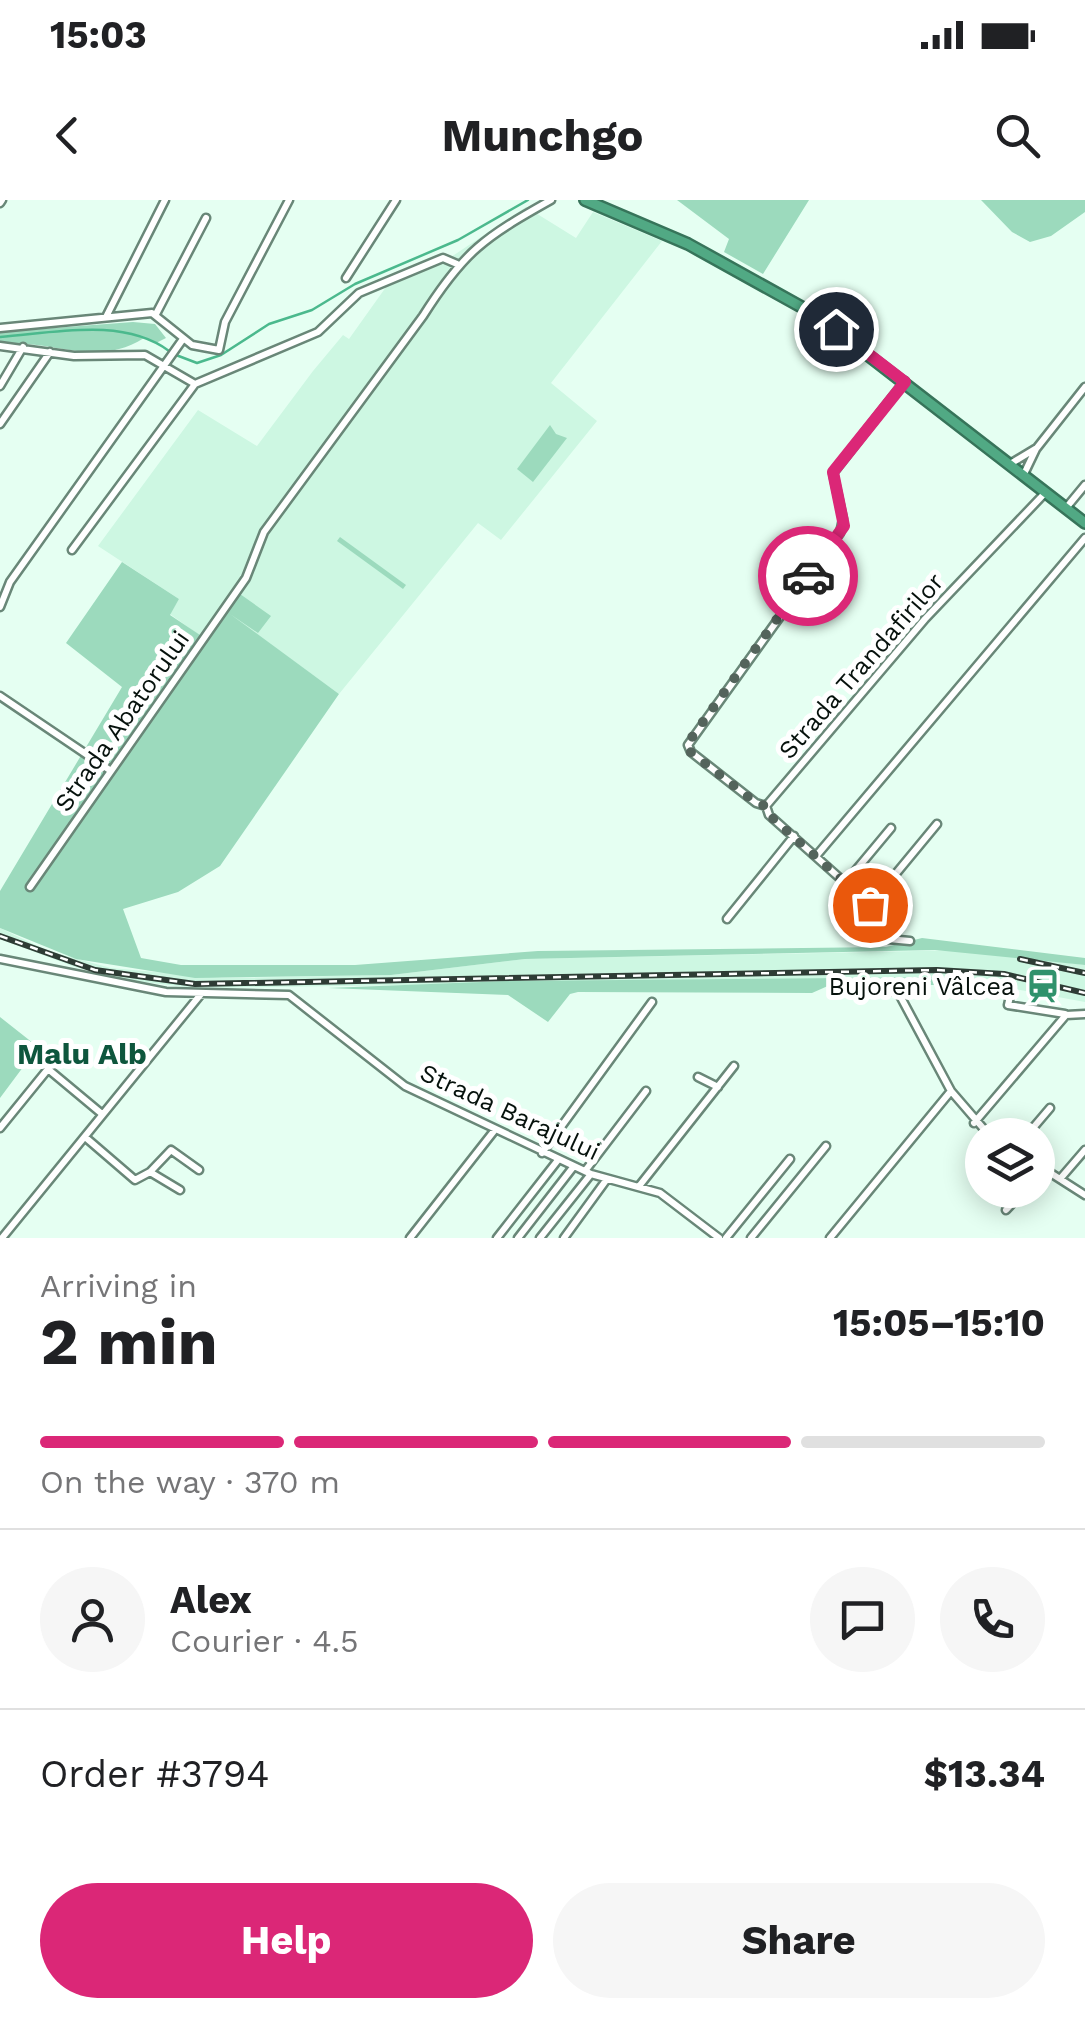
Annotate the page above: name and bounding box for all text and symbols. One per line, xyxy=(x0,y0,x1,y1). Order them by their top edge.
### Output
text: 15:03 xyxy=(50,13,147,57)
icon: back xyxy=(40,108,95,163)
icon: search xyxy=(990,108,1045,163)
text: Munchgo xyxy=(441,109,644,162)
pin xyxy=(794,287,879,372)
icon: home xyxy=(809,302,864,357)
courier xyxy=(758,526,858,626)
icon: car xyxy=(781,549,836,604)
street label: Strada Trandafirilor xyxy=(773,567,949,765)
street label: Strada Abatorului xyxy=(49,625,195,817)
pin xyxy=(828,863,913,948)
icon: bag xyxy=(843,878,898,933)
station icon: Bujoreni Vâlcea xyxy=(1024,967,1062,1005)
place label: Bujoreni Vâlcea xyxy=(828,972,1015,1001)
district label: Malu Alb xyxy=(17,1036,147,1071)
street label: Strada Barajului xyxy=(416,1058,604,1166)
map controls xyxy=(965,1118,1055,1208)
button: layers xyxy=(965,1118,1055,1208)
text: Arriving in xyxy=(40,1267,197,1305)
text: 15:05–15:10 xyxy=(833,1301,1045,1345)
text: 2 min xyxy=(40,1304,218,1380)
text: On the way · 370 m xyxy=(40,1463,340,1501)
button: person xyxy=(40,1567,145,1672)
button: chat xyxy=(810,1567,915,1672)
button: phone xyxy=(940,1567,1045,1672)
text: Alex xyxy=(170,1578,252,1622)
text: Courier · 4.5 xyxy=(170,1622,359,1660)
text: Order #3794 xyxy=(40,1752,269,1796)
text: $13.34 xyxy=(924,1752,1045,1796)
button: Help xyxy=(40,1883,533,1998)
button: Share xyxy=(553,1883,1045,1998)

